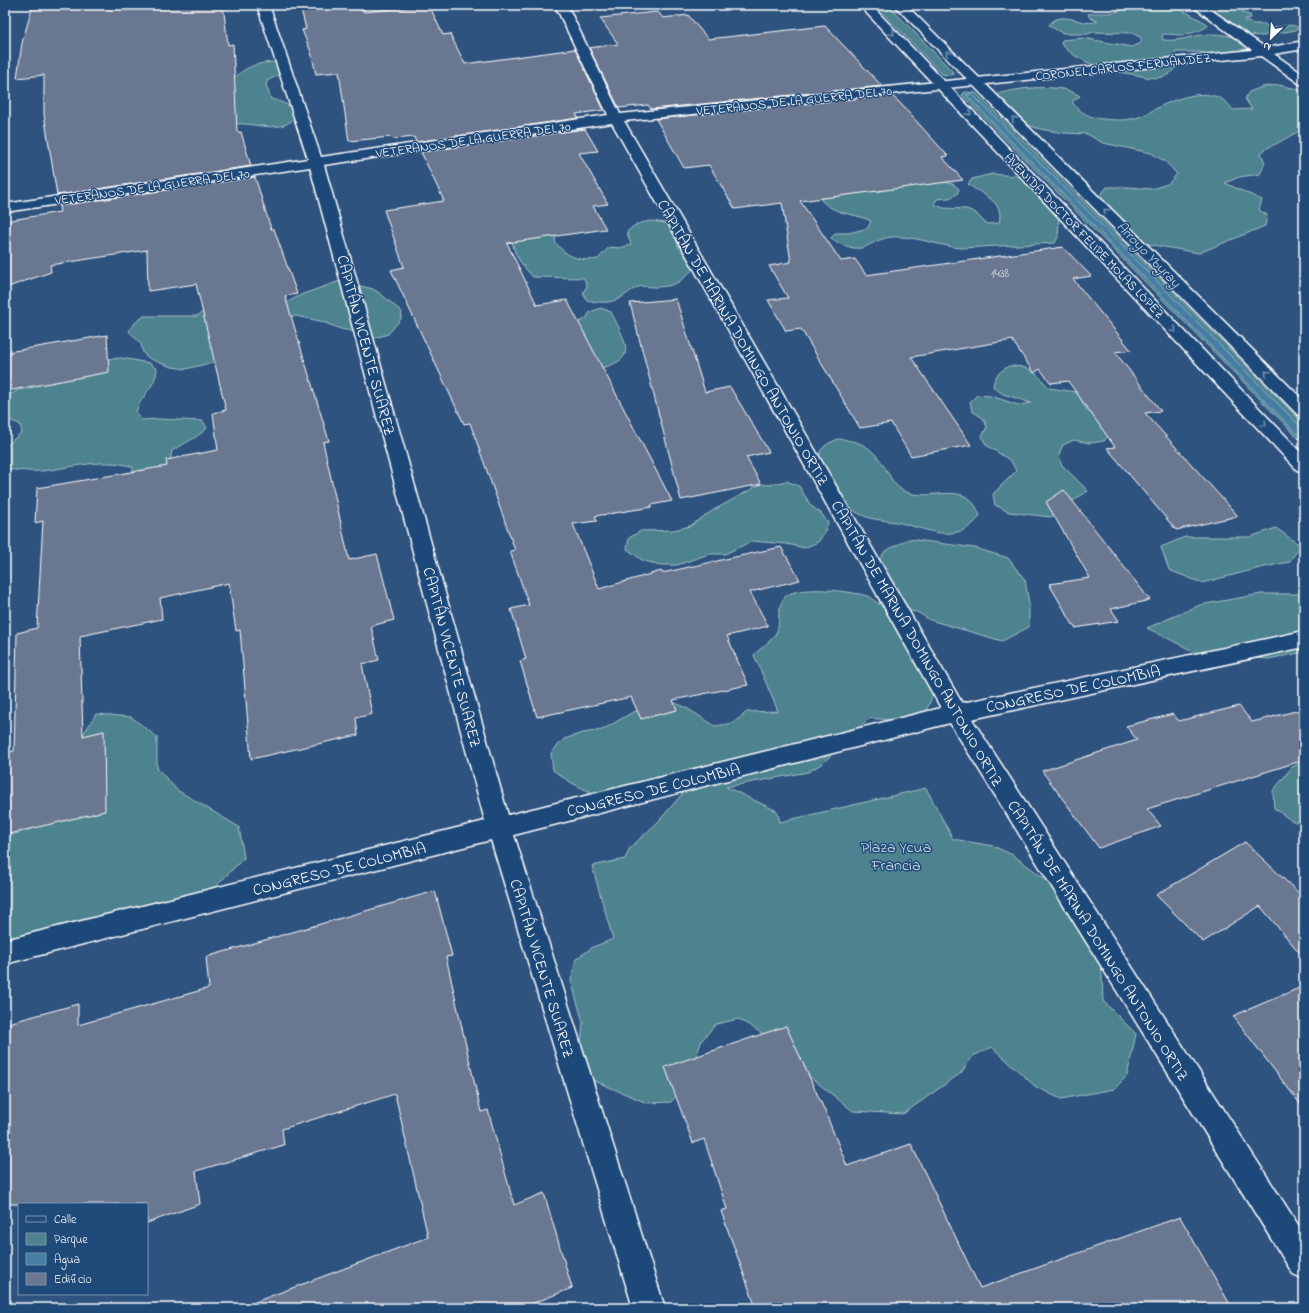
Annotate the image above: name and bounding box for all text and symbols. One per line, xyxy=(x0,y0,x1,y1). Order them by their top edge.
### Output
north arrow xyxy=(1251,18,1291,58)
one-way arrow xyxy=(888,28,895,36)
text: N xyxy=(1260,37,1274,55)
street label: CORONEL CARLOS FERNÁNDEZ xyxy=(1035,49,1212,86)
one-way arrow xyxy=(945,50,953,58)
street label: VETERANOS DE LA GUERRA DEL 70 xyxy=(694,82,893,121)
one-way arrow xyxy=(964,109,971,116)
one-way arrow xyxy=(1011,116,1019,124)
street label: VETERANOS DE LA GUERRA DEL 70 xyxy=(374,117,572,164)
street label: AVENIDA DOCTOR FELIPE MOLAS LÓPEZ xyxy=(999,149,1168,323)
street label: VETERANOS DE LA GUERRA DEL 70 xyxy=(53,164,251,211)
street label: CAPITÁN DE MARINA DOMINGO ANTONIO ORTIZ xyxy=(650,195,834,491)
one-way arrow xyxy=(1103,208,1111,216)
water label: Arroyo Ybyray xyxy=(1111,217,1185,293)
street label: CAPITÁN VICENTE SUAREZ xyxy=(329,253,401,438)
house number: 1438 xyxy=(991,265,1010,283)
one-way arrow xyxy=(1170,325,1177,332)
one-way arrow xyxy=(1264,370,1272,378)
one-way arrow xyxy=(1259,419,1267,427)
street label: CAPITÁN DE MARINA DOMINGO ANTONIO ORTIZ xyxy=(824,496,1008,792)
street label: CAPITÁN VICENTE SUAREZ xyxy=(415,565,487,750)
street label: CONGRESO DE COLOMBIA xyxy=(984,660,1163,720)
street label: CONGRESO DE COLOMBIA xyxy=(564,758,743,824)
street label: CAPITÁN DE MARINA DOMINGO ANTONIO ORTIZ xyxy=(1000,796,1194,1086)
park label: Plaza Ycua Francia xyxy=(861,836,931,878)
street label: CONGRESO DE COLOMBIA xyxy=(250,837,429,903)
street label: CAPITÁN VICENTE SUAREZ xyxy=(502,876,580,1061)
legend xyxy=(18,1203,148,1295)
text: Calle xyxy=(54,1211,77,1229)
text: Parque xyxy=(54,1231,88,1249)
text: Agua xyxy=(54,1251,80,1270)
text: Edificio xyxy=(54,1271,92,1289)

